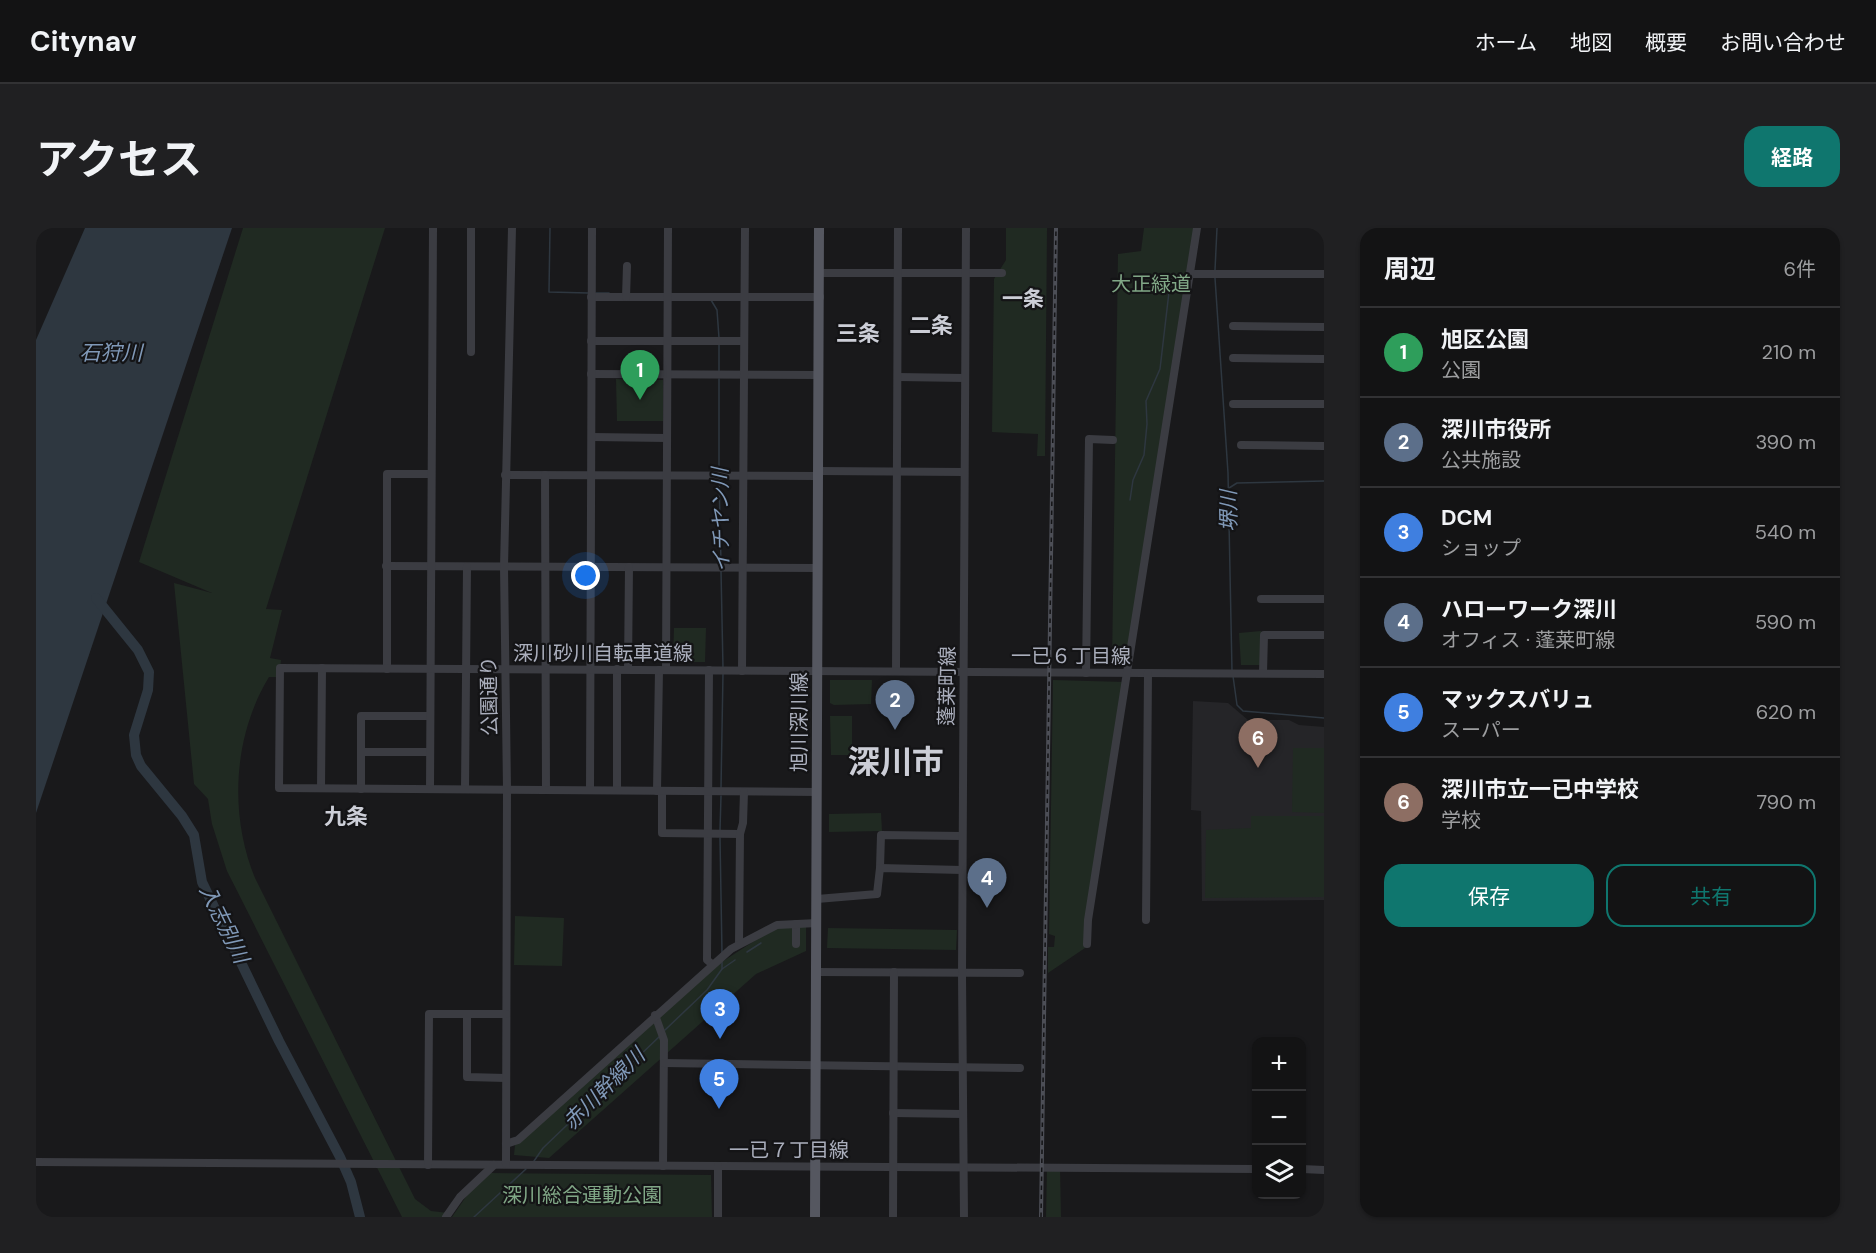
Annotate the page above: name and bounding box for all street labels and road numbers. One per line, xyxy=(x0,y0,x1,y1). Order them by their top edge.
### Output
street label: 深川砂川自転車道線 xyxy=(513,640,693,666)
street label: 一已６丁目線 xyxy=(1011,643,1131,669)
street label: 蓬莱町線 xyxy=(933,646,961,726)
street label: 公園通り xyxy=(475,656,503,736)
street label: 旭川深川線 xyxy=(786,672,812,772)
street label: 一已７丁目線 xyxy=(729,1137,849,1163)

